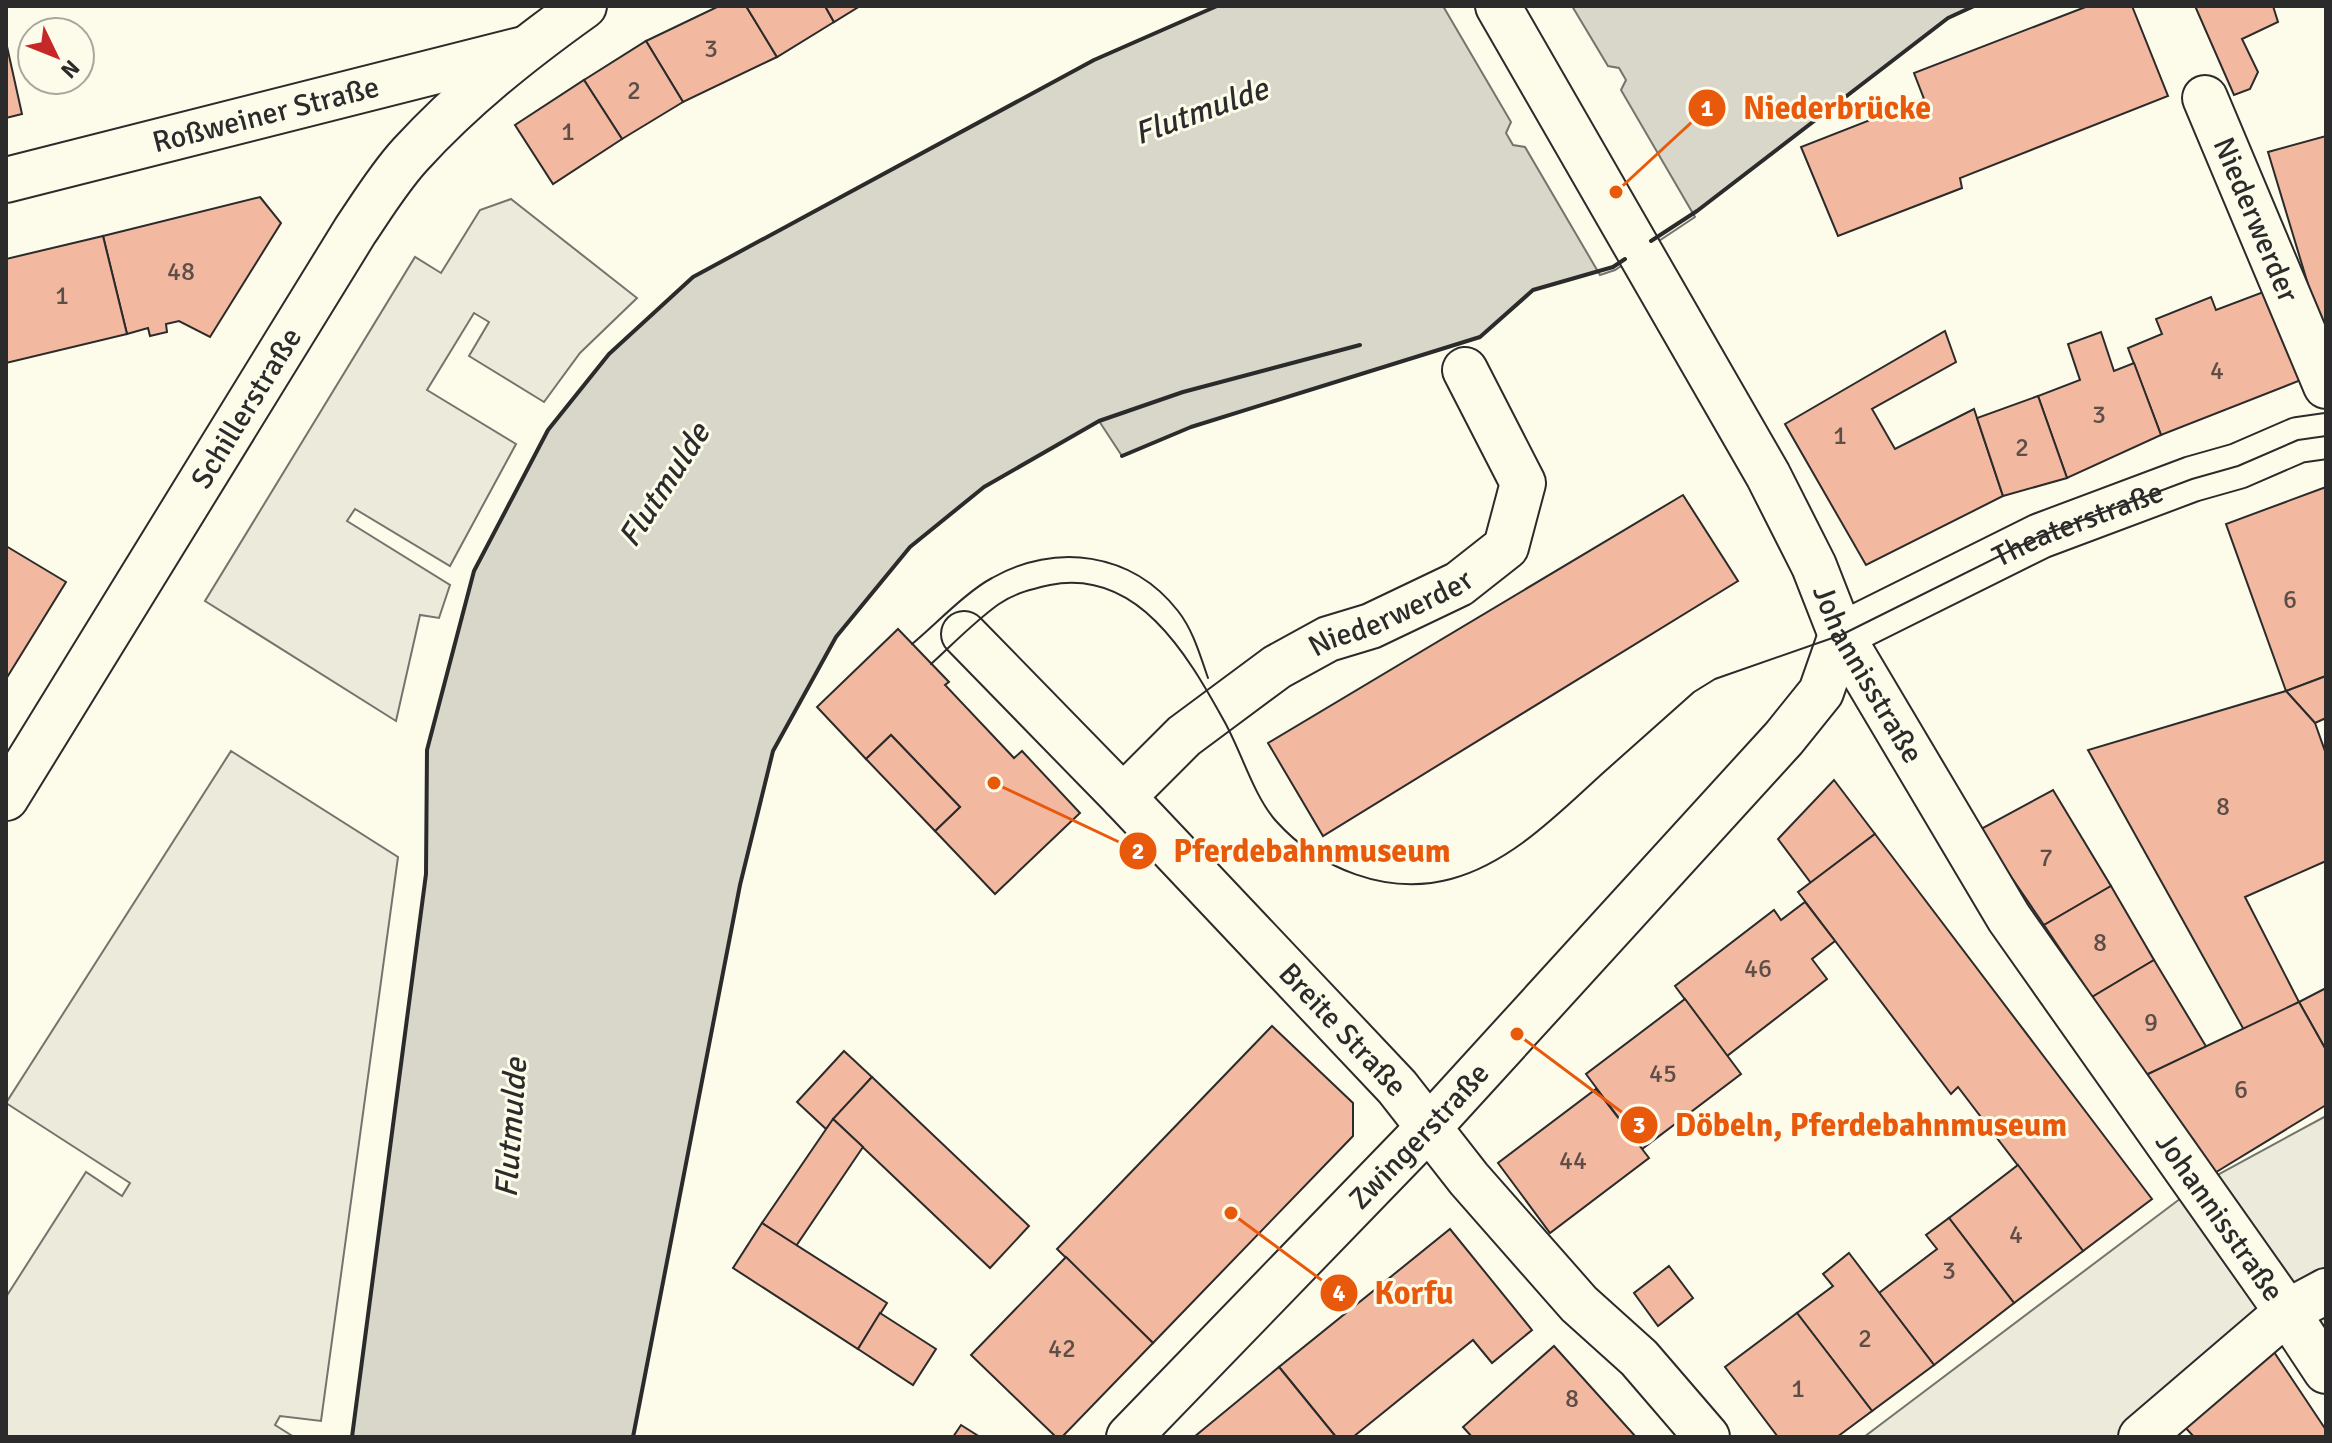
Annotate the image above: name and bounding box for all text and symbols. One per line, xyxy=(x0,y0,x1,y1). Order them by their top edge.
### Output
north arrow xyxy=(16,16,96,96)
house number: 3 xyxy=(704,33,718,65)
text: N xyxy=(55,54,85,84)
street label: Roßweiner Straße xyxy=(149,68,383,161)
water label: Flutmulde xyxy=(1129,68,1275,153)
house number: 2 xyxy=(627,75,641,107)
callout: Niederbrücke xyxy=(1687,80,1947,136)
text: Niederbrücke xyxy=(1743,89,1931,128)
text: 1 xyxy=(1701,93,1714,123)
house number: 1 xyxy=(561,116,575,148)
street label: Niederwerder xyxy=(2205,132,2307,308)
house number: 48 xyxy=(167,256,195,288)
house number: 1 xyxy=(55,280,69,312)
street label: Schillerstraße xyxy=(183,321,310,495)
house number: 4 xyxy=(2210,355,2224,387)
house number: 3 xyxy=(2092,399,2106,431)
water label: Flutmulde xyxy=(610,414,719,554)
house number: 1 xyxy=(1833,420,1847,452)
house number: 2 xyxy=(2015,432,2029,464)
street label: Theaterstraße xyxy=(1986,473,2168,575)
street label: Niederwerder xyxy=(1302,561,1481,665)
street label: Johannisstraße xyxy=(1805,580,1931,770)
house number: 6 xyxy=(2283,584,2297,616)
house number: 8 xyxy=(2216,791,2230,823)
callout: Pferdebahnmuseum xyxy=(1118,823,1467,879)
text: Pferdebahnmuseum xyxy=(1173,832,1451,871)
text: 2 xyxy=(1132,836,1144,866)
house number: 7 xyxy=(2039,842,2053,874)
house number: 8 xyxy=(2093,927,2107,959)
house number: 46 xyxy=(1744,953,1772,985)
street label: Breite Straße xyxy=(1271,955,1415,1104)
house number: 9 xyxy=(2144,1007,2158,1039)
water label: Flutmulde xyxy=(487,1055,535,1199)
street label: Zwingerstraße xyxy=(1341,1055,1497,1217)
house number: 45 xyxy=(1649,1058,1677,1090)
house number: 6 xyxy=(2234,1074,2248,1106)
callout: Döbeln, Pferdebahnmuseum xyxy=(1619,1097,2084,1153)
text: Döbeln, Pferdebahnmuseum xyxy=(1675,1106,2067,1145)
text: 3 xyxy=(1633,1110,1645,1140)
street label: Johannisstraße xyxy=(2148,1125,2292,1308)
house number: 44 xyxy=(1559,1145,1587,1177)
house number: 4 xyxy=(2009,1219,2023,1251)
house number: 3 xyxy=(1942,1255,1956,1287)
callout: Korfu xyxy=(1319,1265,1470,1321)
text: Korfu xyxy=(1374,1274,1454,1313)
text: 4 xyxy=(1333,1278,1346,1308)
house number: 2 xyxy=(1858,1323,1872,1355)
house number: 42 xyxy=(1048,1333,1076,1365)
house number: 1 xyxy=(1791,1373,1805,1405)
house number: 8 xyxy=(1565,1383,1579,1415)

